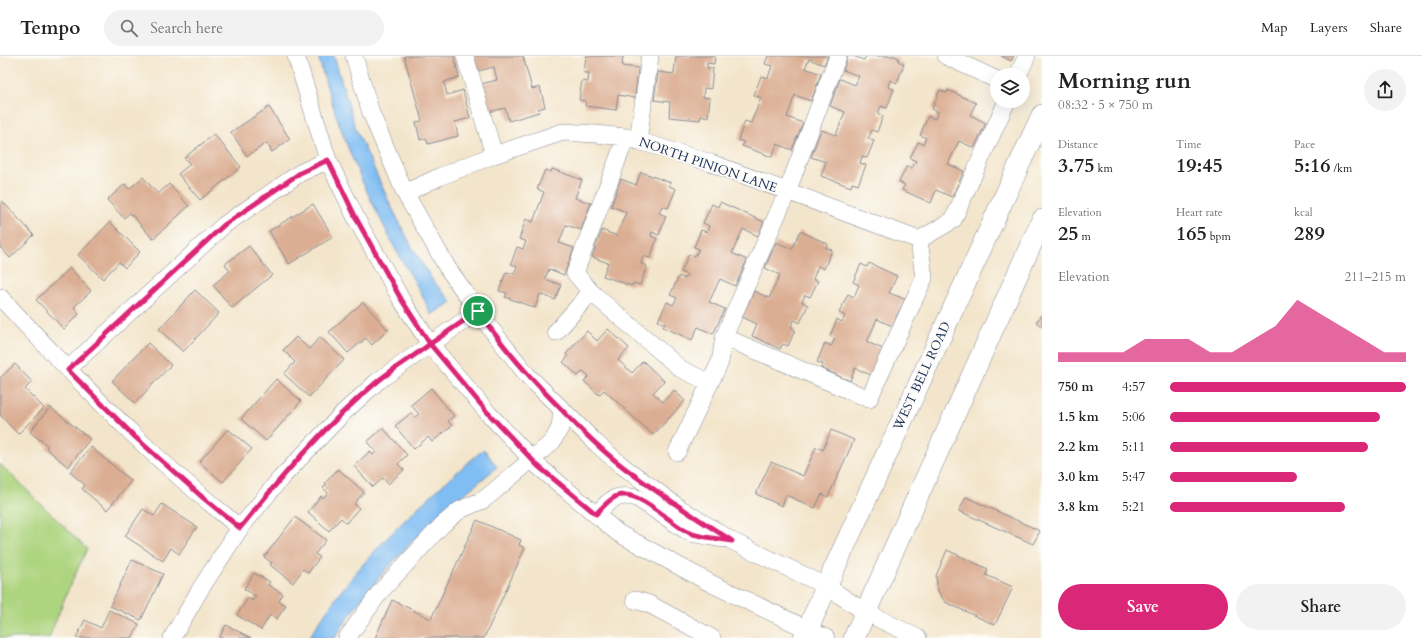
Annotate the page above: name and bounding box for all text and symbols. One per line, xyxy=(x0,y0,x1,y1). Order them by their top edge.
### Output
search box xyxy=(104,10,384,46)
text: Tempo xyxy=(20,15,80,41)
icon: search xyxy=(118,17,140,39)
text: Search here xyxy=(150,18,223,38)
text: Map xyxy=(1261,18,1288,37)
text: Layers xyxy=(1310,18,1348,37)
text: Share xyxy=(1370,18,1402,37)
text: Morning run xyxy=(1058,66,1191,96)
map controls xyxy=(990,68,1030,108)
button: layers xyxy=(990,68,1030,108)
button: share xyxy=(1364,69,1406,111)
text: 08:32 · 5 × 750 m xyxy=(1058,96,1153,114)
street label: NORTH PINION LANE xyxy=(637,133,779,197)
text: Distance xyxy=(1058,137,1098,152)
text: Time xyxy=(1176,137,1201,152)
text: Pace xyxy=(1294,137,1315,152)
text: 3.75 xyxy=(1058,152,1095,179)
text: 19:45 xyxy=(1176,152,1223,179)
text: 5:16 xyxy=(1294,152,1331,179)
text: km xyxy=(1095,161,1113,176)
text: /km xyxy=(1331,161,1352,176)
text: Elevation xyxy=(1058,205,1102,220)
text: Heart rate xyxy=(1176,205,1223,220)
text: kcal xyxy=(1294,205,1312,220)
text: 25 xyxy=(1058,220,1079,247)
text: 165 xyxy=(1176,220,1207,247)
text: 289 xyxy=(1294,220,1325,247)
text: m xyxy=(1079,229,1091,244)
text: bpm xyxy=(1207,229,1231,244)
text: Elevation xyxy=(1058,268,1110,286)
text: 211–215 m xyxy=(1344,268,1406,286)
pin xyxy=(461,294,495,328)
icon: arrive xyxy=(467,300,489,322)
street label: WEST BELL ROAD xyxy=(888,319,955,434)
text: 750 m xyxy=(1058,378,1093,396)
text: 4:57 xyxy=(1122,378,1145,396)
text: 1.5 km xyxy=(1058,408,1099,426)
text: 5:06 xyxy=(1122,408,1145,426)
text: 2.2 km xyxy=(1058,438,1099,456)
text: 5:11 xyxy=(1122,438,1145,456)
text: 3.0 km xyxy=(1058,468,1099,486)
text: 5:47 xyxy=(1122,468,1145,486)
text: 3.8 km xyxy=(1058,498,1099,516)
text: 5:21 xyxy=(1122,498,1145,516)
button: Save xyxy=(1058,584,1228,630)
button: Share xyxy=(1236,584,1406,630)

